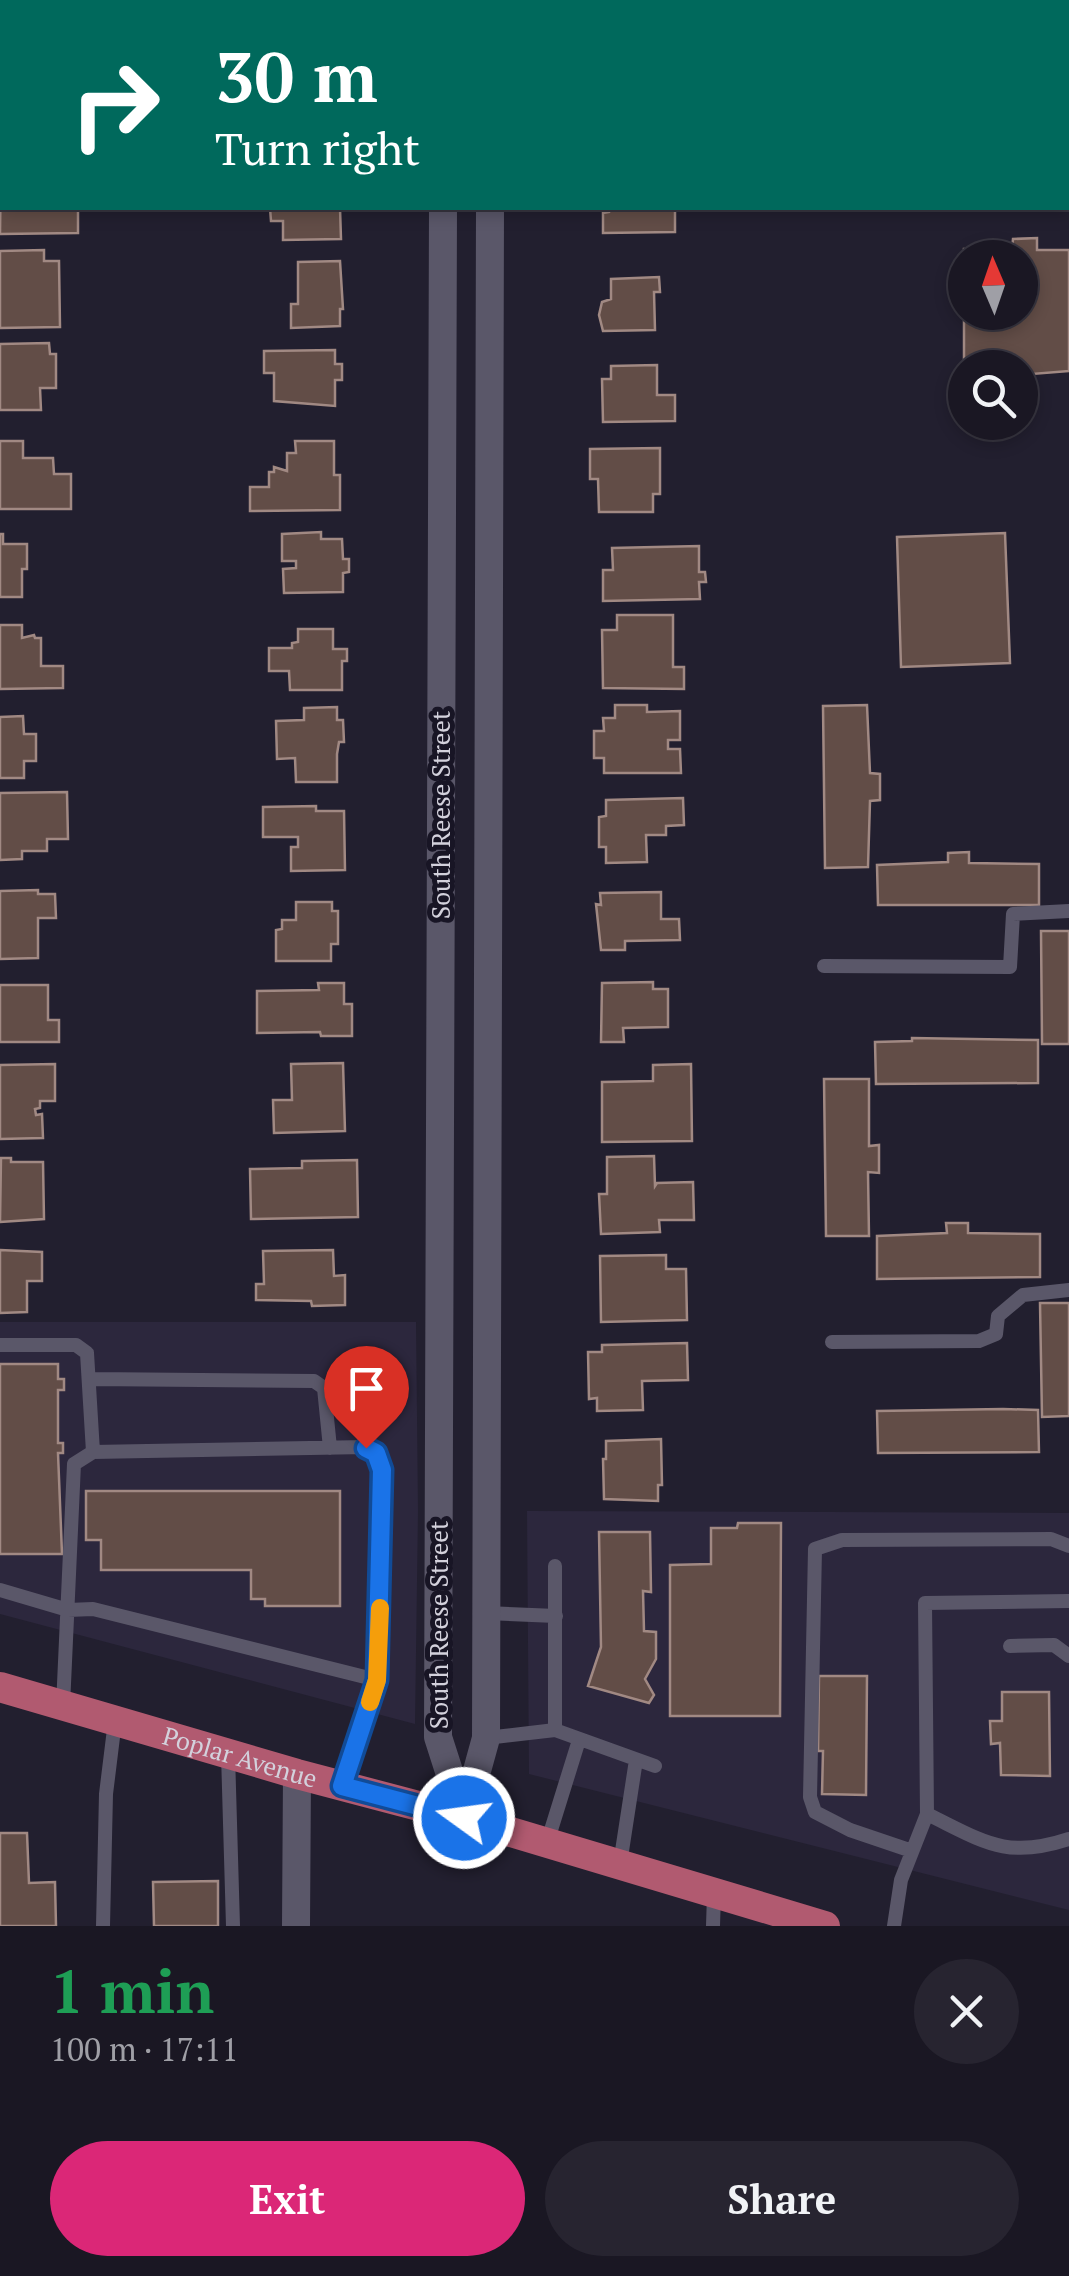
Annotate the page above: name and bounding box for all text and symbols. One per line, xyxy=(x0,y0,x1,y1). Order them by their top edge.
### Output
text: 30 m xyxy=(215,29,378,122)
icon: right xyxy=(50,40,180,170)
text: Turn right xyxy=(215,118,420,178)
north arrow xyxy=(948,240,1038,330)
map controls xyxy=(948,240,1038,440)
button: search xyxy=(948,350,1038,440)
street label: South Reese Street xyxy=(424,711,457,919)
pin xyxy=(324,1346,409,1449)
icon: arrive xyxy=(339,1361,394,1416)
street label: South Reese Street xyxy=(422,1521,455,1729)
street label: Poplar Avenue xyxy=(159,1719,321,1795)
position arrow xyxy=(412,1766,516,1870)
text: 1 min xyxy=(50,1951,214,2030)
button: close xyxy=(914,1959,1019,2064)
text: 100 m · 17:11 xyxy=(50,2028,238,2070)
button: Exit xyxy=(50,2141,525,2256)
button: Share xyxy=(545,2141,1019,2256)

